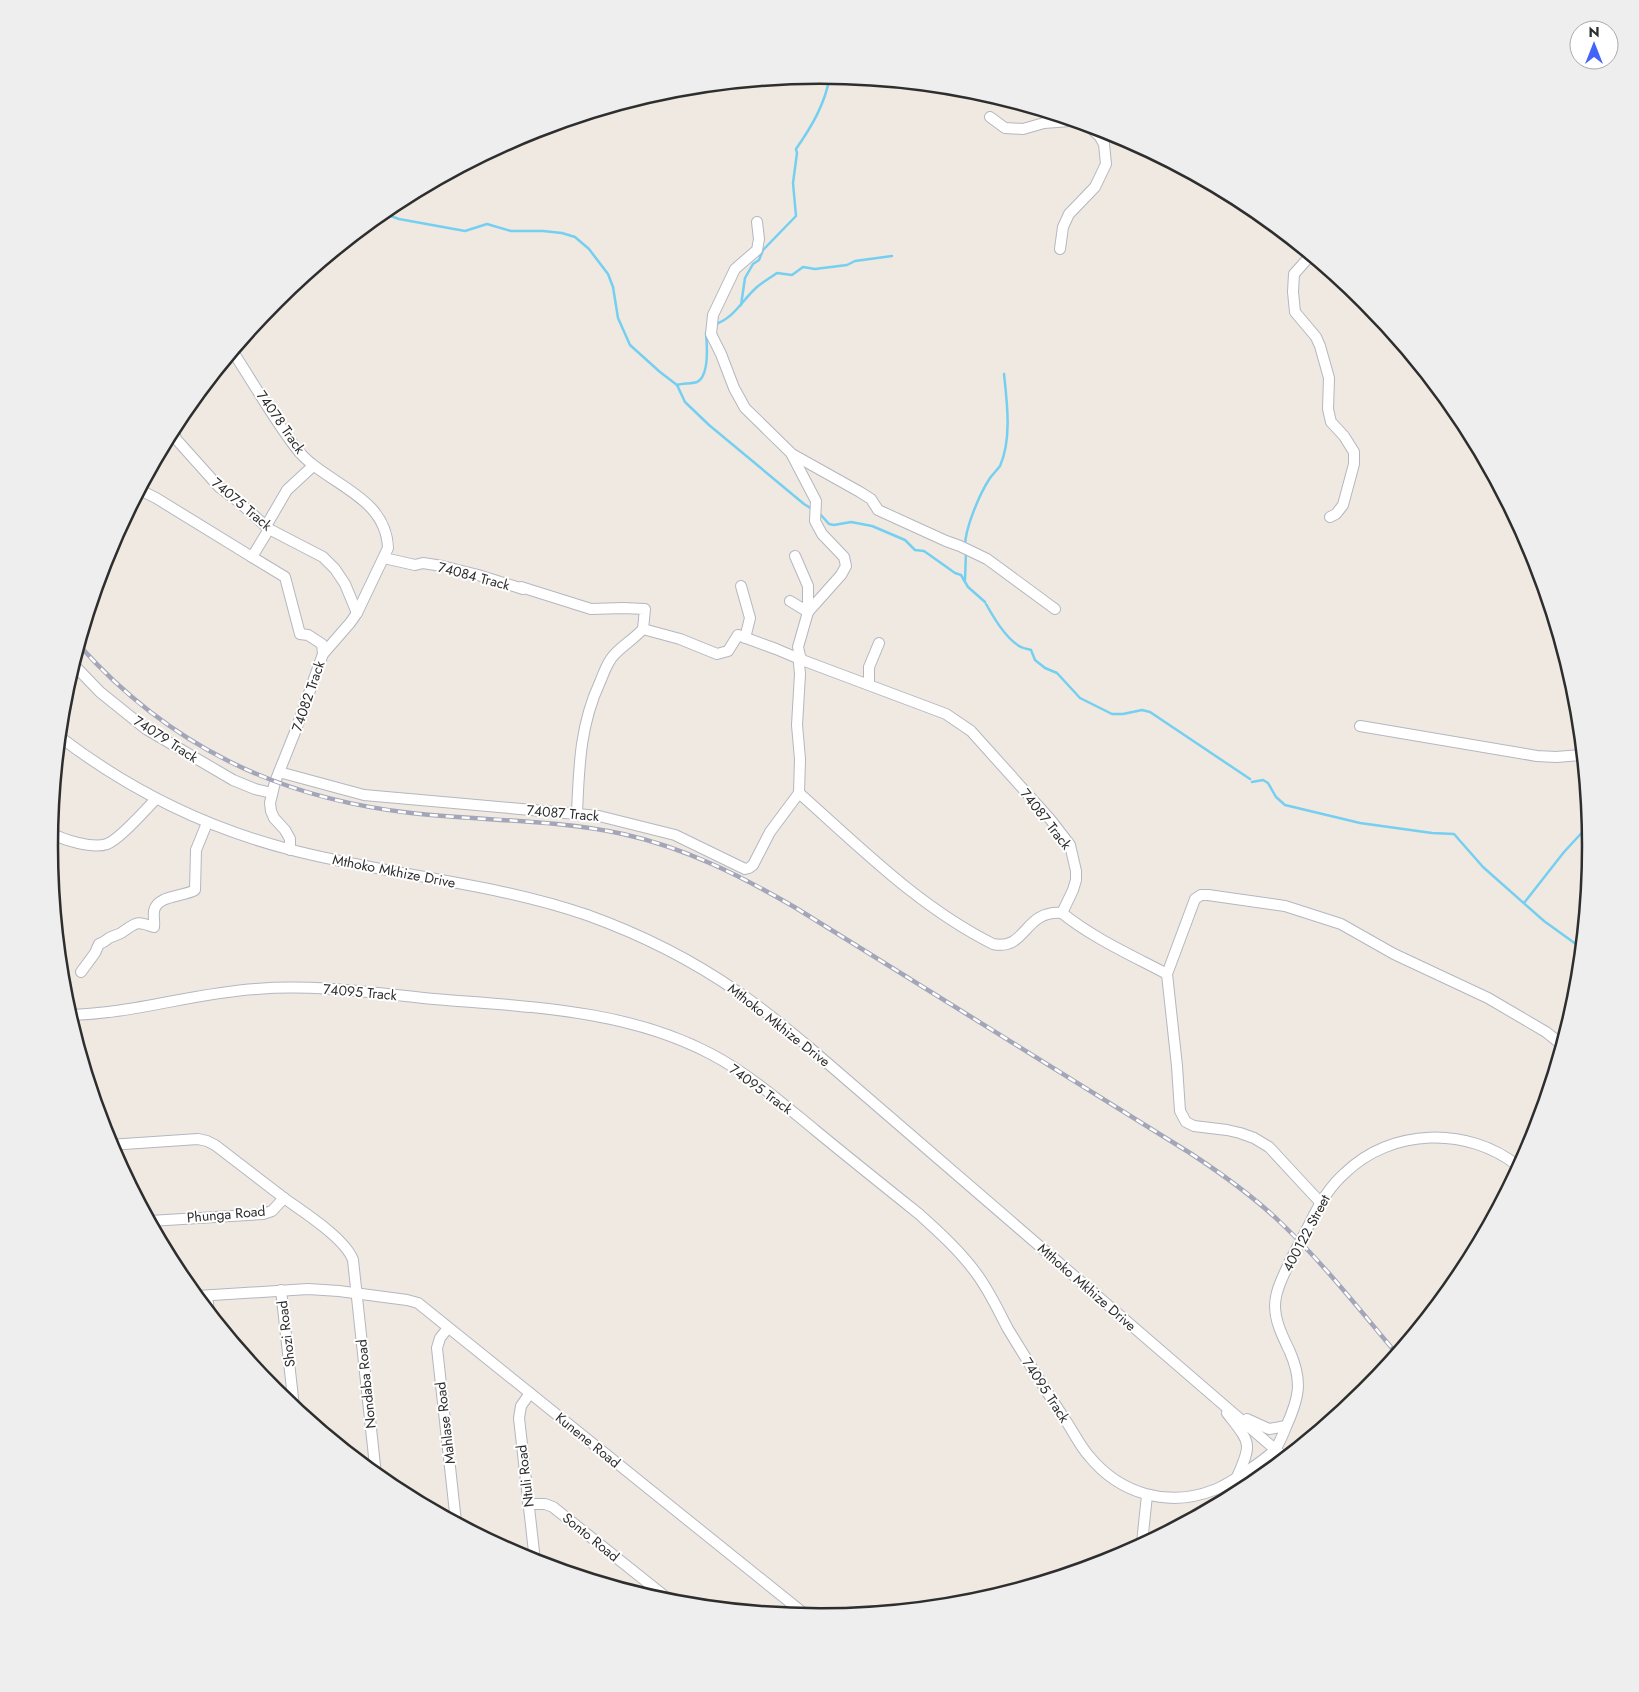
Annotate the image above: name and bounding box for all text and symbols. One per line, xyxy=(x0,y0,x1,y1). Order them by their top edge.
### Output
north arrow xyxy=(1569,20,1619,70)
text: N xyxy=(1588,22,1600,42)
street label: 74078 Track xyxy=(252,386,311,458)
street label: 74075 Track xyxy=(208,473,277,536)
street label: 74084 Track xyxy=(436,557,513,595)
street label: 74082 Track xyxy=(287,657,330,734)
street label: 74079 Track xyxy=(130,711,203,768)
street label: 74087 Track xyxy=(1016,784,1077,854)
street label: 74087 Track xyxy=(526,800,601,826)
street label: Mthoko Mkhize Drive xyxy=(331,849,457,893)
street label: 74095 Track xyxy=(322,979,398,1005)
street label: Mthoko Mkhize Drive xyxy=(724,979,834,1071)
street label: 74095 Track xyxy=(725,1059,797,1119)
street label: 400122 Street xyxy=(1277,1190,1335,1275)
street label: Phunga Road xyxy=(186,1201,266,1227)
street label: Mthoko Mkhize Drive xyxy=(1033,1239,1141,1335)
street label: Shozi Road xyxy=(272,1300,300,1368)
street label: Nondaba Road xyxy=(351,1338,381,1430)
street label: 74095 Track xyxy=(1017,1354,1075,1427)
street label: Mahlase Road xyxy=(430,1381,460,1465)
street label: Kunene Road xyxy=(551,1408,625,1472)
street label: Ntuli Road xyxy=(511,1444,539,1508)
street label: Sonto Road xyxy=(558,1508,624,1566)

